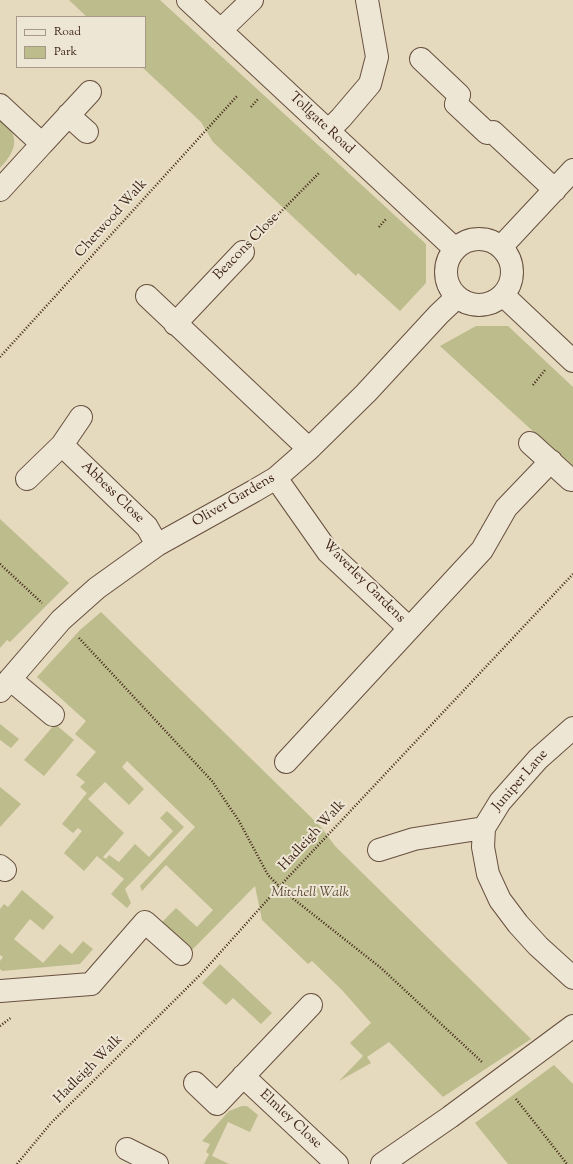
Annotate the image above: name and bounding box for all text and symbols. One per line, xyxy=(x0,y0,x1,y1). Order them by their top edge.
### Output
legend xyxy=(16,16,146,68)
text: Road xyxy=(54,23,81,41)
text: Park xyxy=(54,43,77,61)
street label: Tollgate Road xyxy=(285,90,357,158)
street label: Chetwood Walk xyxy=(72,176,152,262)
street label: Beacons Close xyxy=(211,210,283,284)
street label: Abbess Close xyxy=(77,459,147,527)
street label: Oliver Gardens xyxy=(190,471,278,531)
street label: Waverley Gardens xyxy=(318,537,408,627)
street label: Juniper Lane xyxy=(490,747,552,815)
street label: Hadleigh Walk xyxy=(276,797,350,875)
park label: Mitchell Walk xyxy=(271,886,349,902)
street label: Hadleigh Walk xyxy=(51,1032,127,1108)
street label: Elmley Close xyxy=(255,1087,325,1153)

